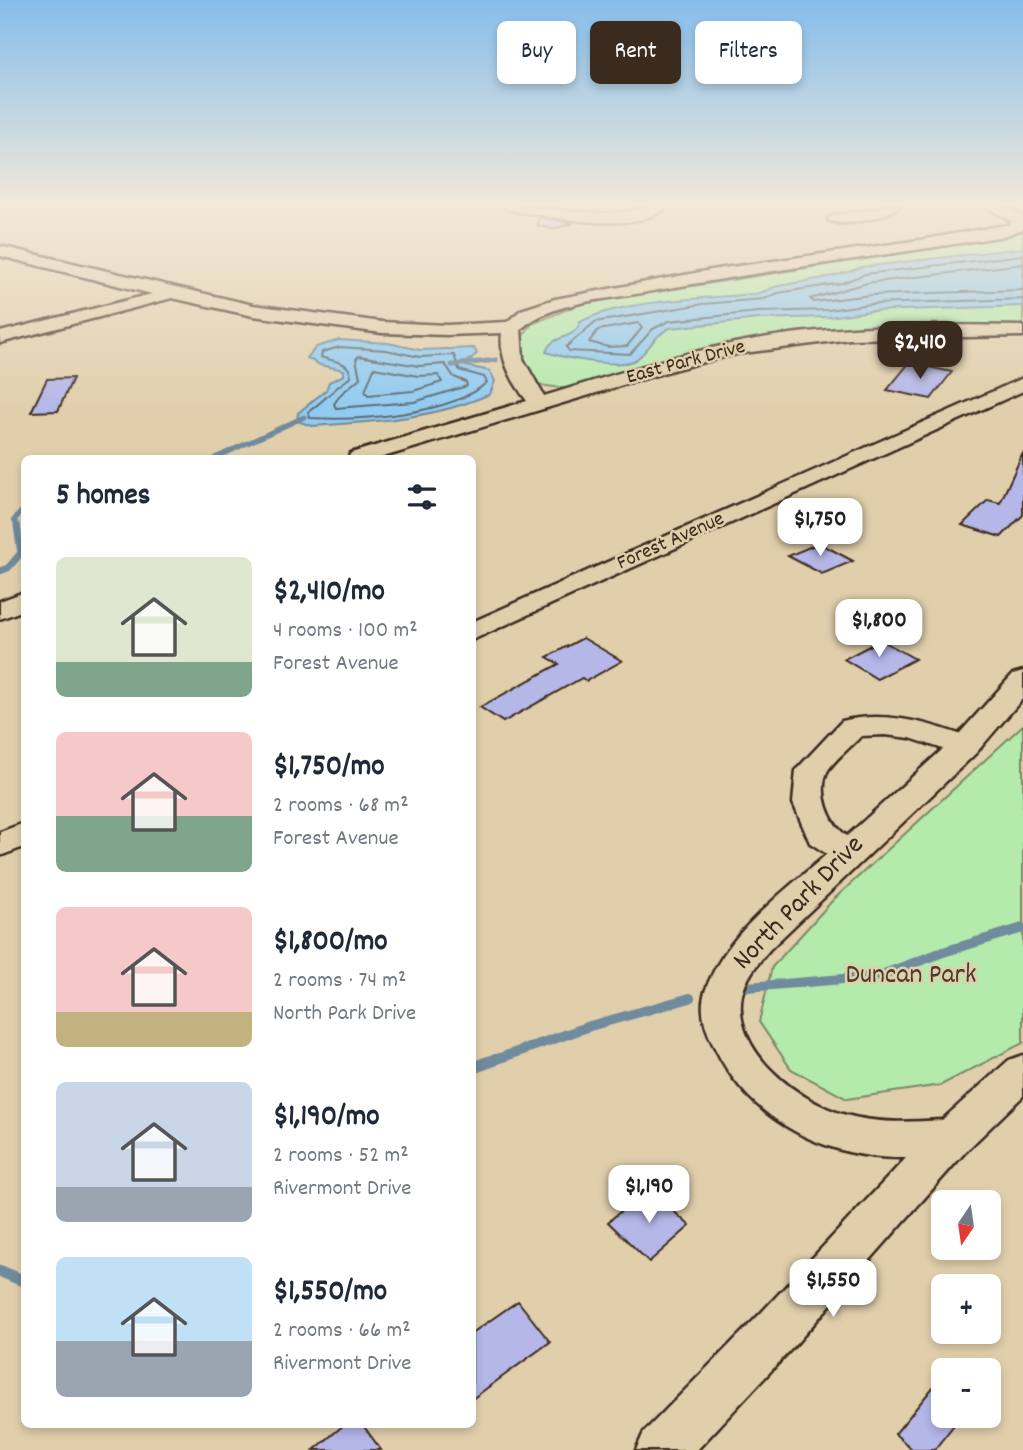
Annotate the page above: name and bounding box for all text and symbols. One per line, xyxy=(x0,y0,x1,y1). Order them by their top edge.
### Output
chip: Buy xyxy=(497,21,576,84)
chip: Rent xyxy=(590,21,681,84)
chip: Filters xyxy=(695,21,802,84)
pin: $2,410 xyxy=(863,322,977,381)
text: $2,410 xyxy=(893,327,947,360)
street label: East Park Drive xyxy=(623,333,749,393)
text: 5 homes xyxy=(56,476,150,519)
icon: filters xyxy=(403,478,441,516)
pin: $1,750 xyxy=(763,498,877,558)
text: $1,750 xyxy=(793,504,847,537)
street label: Forest Avenue xyxy=(613,505,729,579)
text: $2,410/mo xyxy=(273,572,385,615)
icon: home xyxy=(112,585,196,669)
pin: $1,800 xyxy=(822,600,936,659)
text: $1,800 xyxy=(851,605,907,638)
text: 4 rooms · 100 m² xyxy=(273,615,418,648)
text: Forest Avenue xyxy=(273,648,399,681)
text: $1,750/mo xyxy=(273,747,385,790)
icon: home xyxy=(112,760,196,844)
text: 2 rooms · 68 m² xyxy=(273,790,409,823)
text: Forest Avenue xyxy=(273,823,399,856)
street label: North Park Drive xyxy=(725,827,875,981)
text: $1,800/mo xyxy=(273,922,388,965)
icon: home xyxy=(112,935,196,1019)
park label: Duncan Park xyxy=(846,957,976,997)
text: 2 rooms · 74 m² xyxy=(273,965,406,998)
text: North Park Drive xyxy=(273,998,416,1031)
text: $1,190/mo xyxy=(273,1097,380,1140)
icon: home xyxy=(112,1110,196,1194)
text: 2 rooms · 52 m² xyxy=(273,1140,409,1173)
pin: $1,190 xyxy=(592,1166,706,1225)
text: $1,190 xyxy=(624,1171,674,1204)
text: Rivermont Drive xyxy=(273,1173,411,1206)
north arrow xyxy=(931,1190,1001,1260)
map controls xyxy=(931,1190,1001,1428)
pin: $1,550 xyxy=(776,1260,890,1319)
text: $1,550 xyxy=(806,1265,860,1298)
text: $1,550/mo xyxy=(273,1272,387,1315)
button: + xyxy=(931,1274,1001,1344)
icon: home xyxy=(112,1285,196,1369)
text: 2 rooms · 66 m² xyxy=(273,1315,411,1348)
text: Rivermont Drive xyxy=(273,1348,411,1381)
button: − xyxy=(931,1358,1001,1428)

